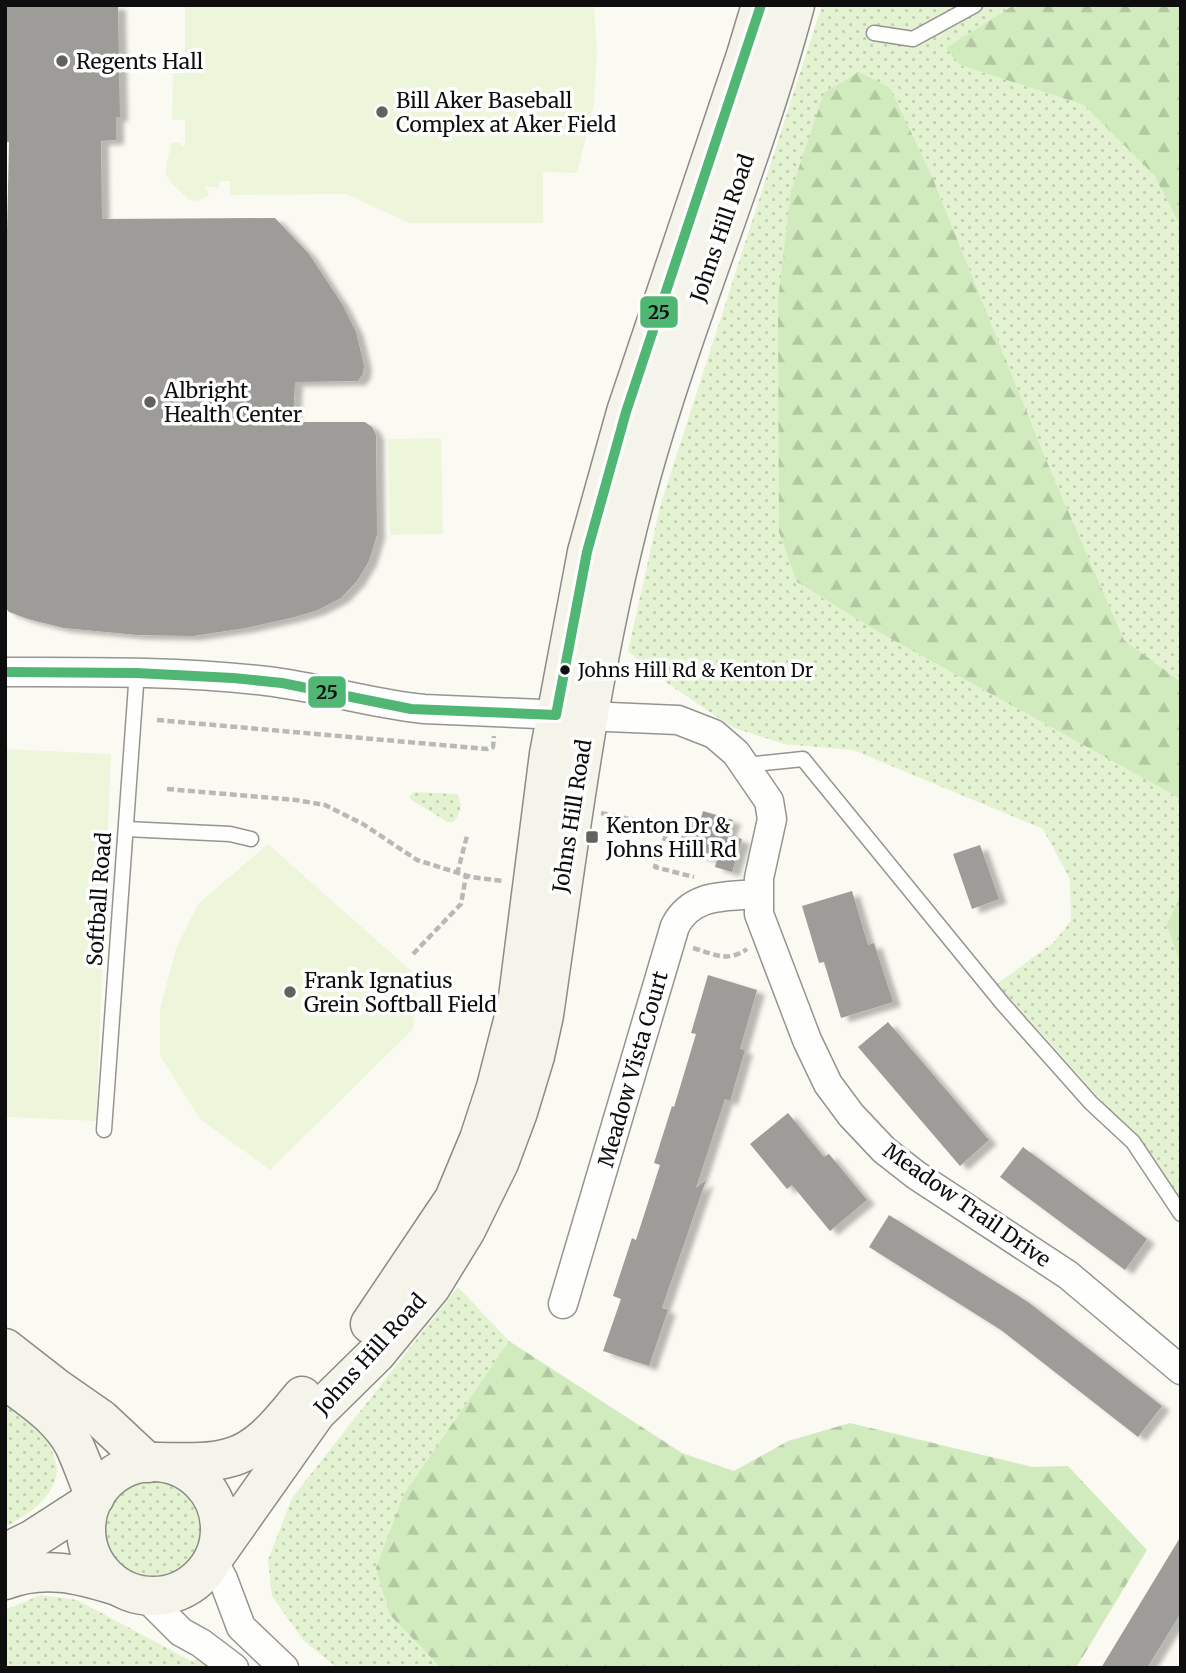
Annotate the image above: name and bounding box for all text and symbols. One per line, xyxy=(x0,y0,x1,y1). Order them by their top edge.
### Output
place label: Regents Hall xyxy=(76,48,204,75)
marker: Regents Hall xyxy=(54,53,70,69)
place label: Bill Aker Baseball Complex at Aker Field xyxy=(396,87,617,138)
marker: Bill Aker Baseball Complex at Aker Field xyxy=(374,104,390,120)
street label: Johns Hill Road xyxy=(684,150,760,307)
line badge: 25 xyxy=(639,295,679,329)
text: 25 xyxy=(648,300,670,324)
place label: Albright Health Center xyxy=(163,377,302,428)
marker: Albright Health Center xyxy=(142,394,158,410)
place label: Johns Hill Rd & Kenton Dr xyxy=(577,658,814,682)
marker: Johns Hill Rd & Kenton Dr xyxy=(558,663,572,677)
line badge: 25 xyxy=(307,675,347,709)
text: 25 xyxy=(316,680,338,704)
street label: Johns Hill Road xyxy=(546,737,597,896)
place label: Kenton Dr & Johns Hill Rd xyxy=(605,812,737,863)
marker: Kenton Dr & Johns Hill Rd xyxy=(584,829,600,845)
street label: Softball Road xyxy=(81,831,117,967)
place label: Frank Ignatius Grein Softball Field xyxy=(304,967,497,1018)
street label: Meadow Vista Court xyxy=(592,968,674,1170)
marker: Frank Ignatius Grein Softball Field xyxy=(282,984,298,1000)
street label: Meadow Trail Drive xyxy=(878,1137,1056,1273)
street label: Johns Hill Road xyxy=(308,1287,432,1421)

